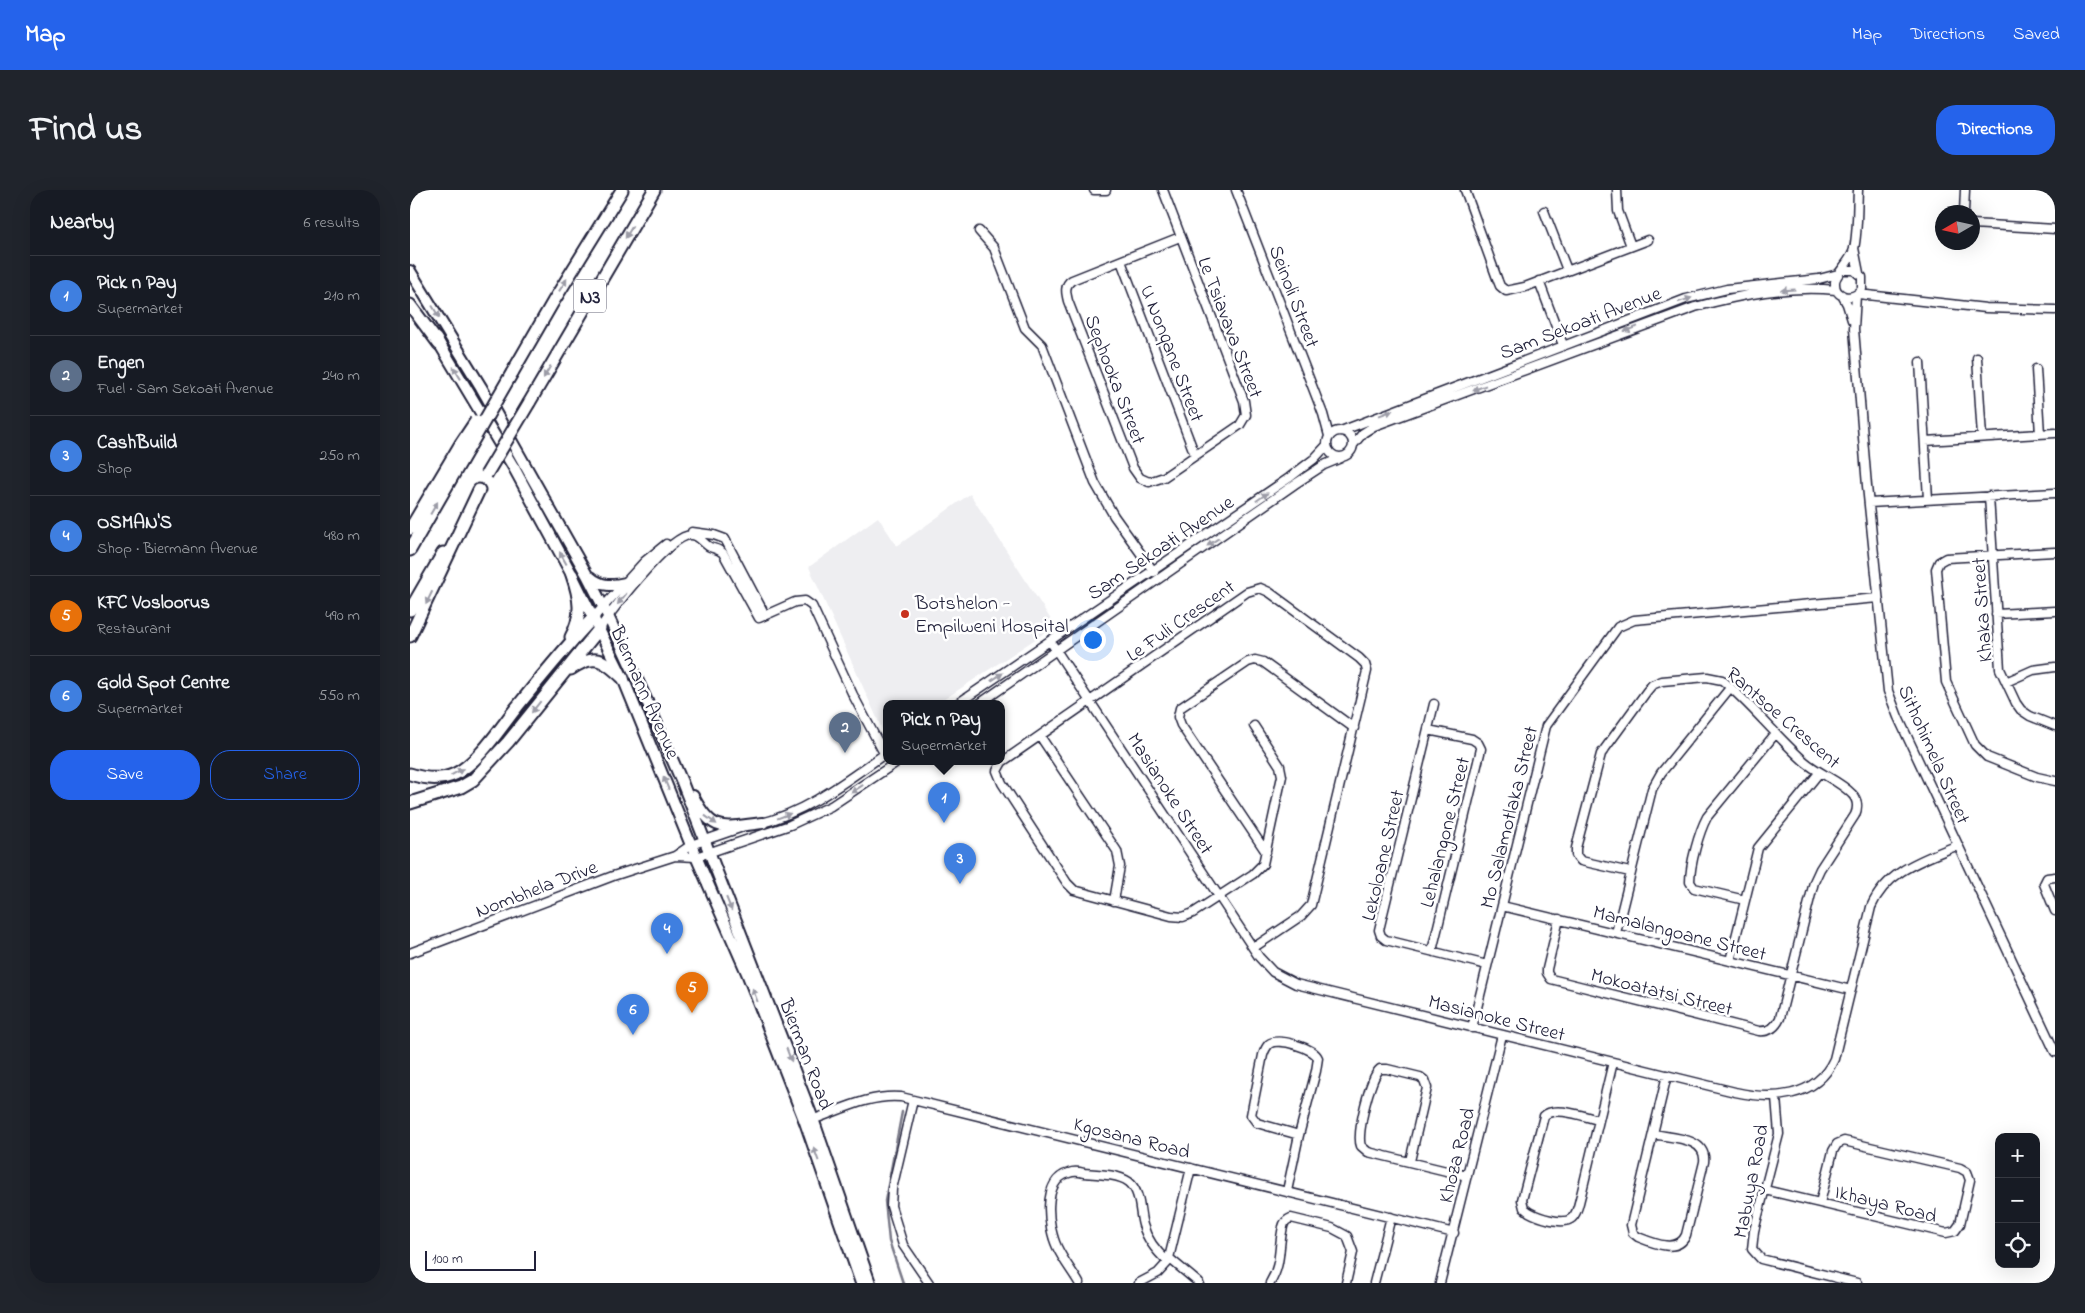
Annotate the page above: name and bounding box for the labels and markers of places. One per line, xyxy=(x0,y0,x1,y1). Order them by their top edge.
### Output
place label: Botshelon - Empilweni Hospital xyxy=(914,590,1069,642)
marker: Botshelon - Empilweni Hospital xyxy=(899,608,911,620)
pin: 2 xyxy=(829,712,861,753)
pin: 1 xyxy=(928,782,960,823)
pin: 3 xyxy=(944,843,976,884)
pin: 4 xyxy=(651,913,683,954)
pin: 5 xyxy=(676,972,708,1013)
pin: 6 xyxy=(617,994,649,1035)

